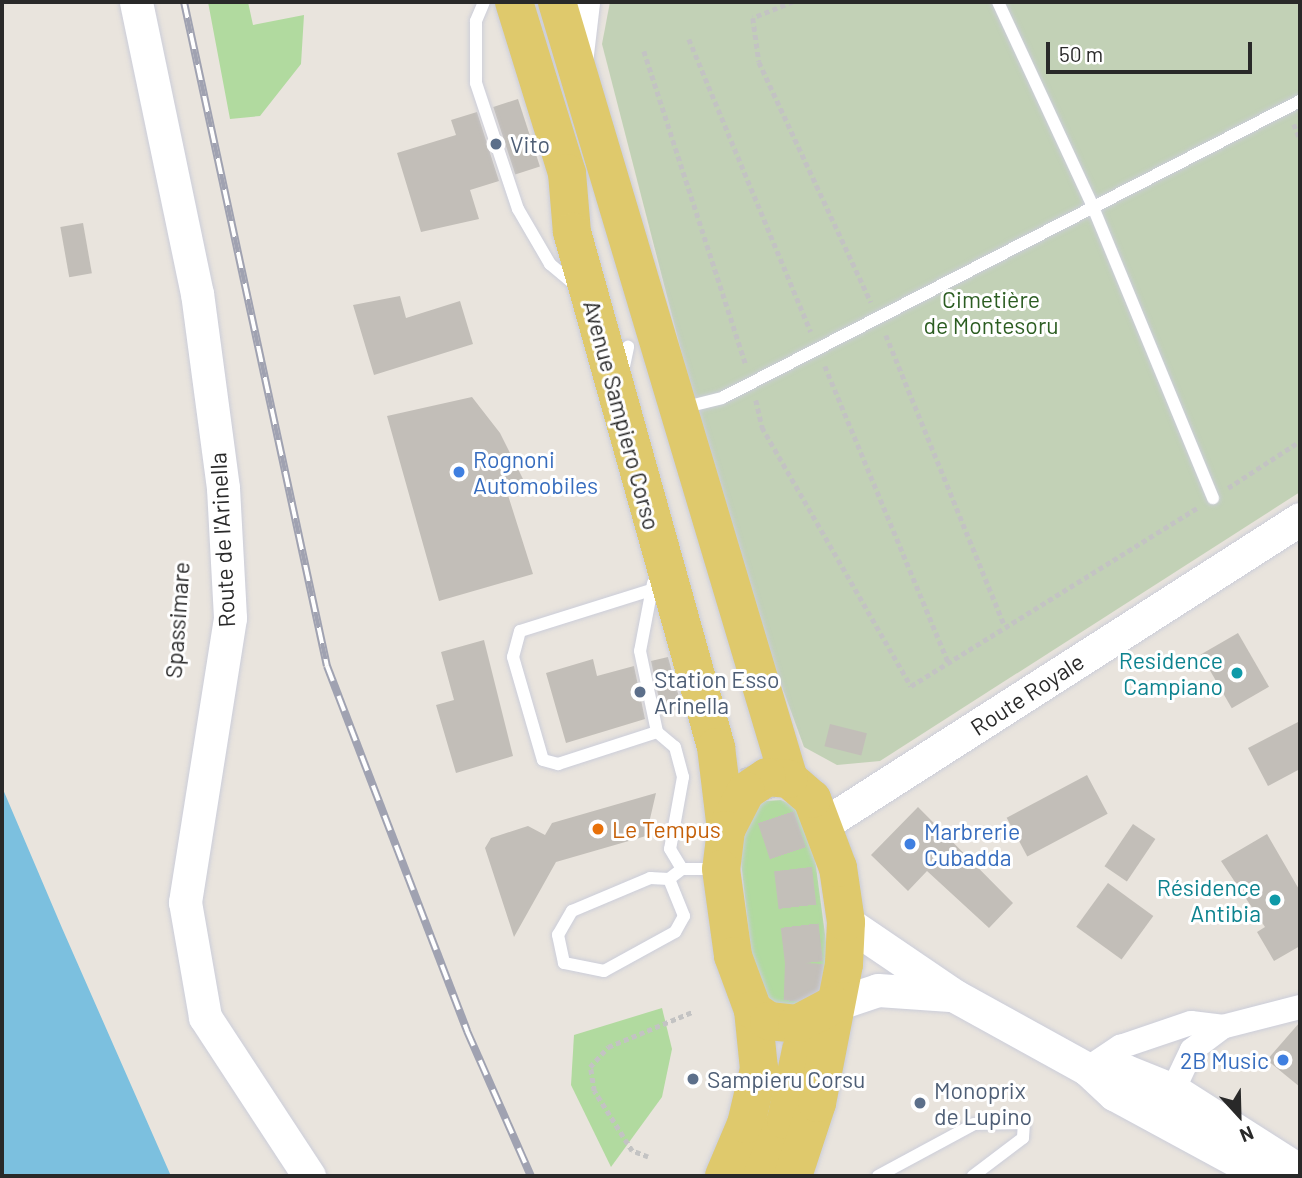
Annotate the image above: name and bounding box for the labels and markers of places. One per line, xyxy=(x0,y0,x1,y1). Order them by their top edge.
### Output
place label: Vito xyxy=(510,130,550,158)
marker: Vito xyxy=(488,136,504,152)
place label: Rognoni Automobiles xyxy=(473,445,598,499)
marker: Rognoni Automobiles xyxy=(451,464,467,480)
place label: Residence Campiano xyxy=(1119,646,1223,700)
place label: Station Esso Arinella xyxy=(654,665,779,719)
marker: Residence Campiano xyxy=(1229,665,1245,681)
marker: Station Esso Arinella xyxy=(632,684,648,700)
place label: Le Tempus xyxy=(612,815,721,843)
place label: Marbrerie Cubadda xyxy=(924,817,1020,871)
marker: Le Tempus xyxy=(590,821,606,837)
marker: Marbrerie Cubadda xyxy=(902,836,918,852)
place label: Résidence Antibia xyxy=(1157,873,1261,927)
marker: Résidence Antibia xyxy=(1267,892,1283,908)
place label: 2B Music xyxy=(1180,1046,1269,1074)
marker: 2B Music xyxy=(1275,1052,1291,1068)
place label: Sampieru Corsu xyxy=(707,1065,865,1093)
marker: Sampieru Corsu xyxy=(685,1071,701,1087)
place label: Monoprix de Lupino xyxy=(934,1076,1032,1130)
marker: Monoprix de Lupino xyxy=(912,1095,928,1111)

